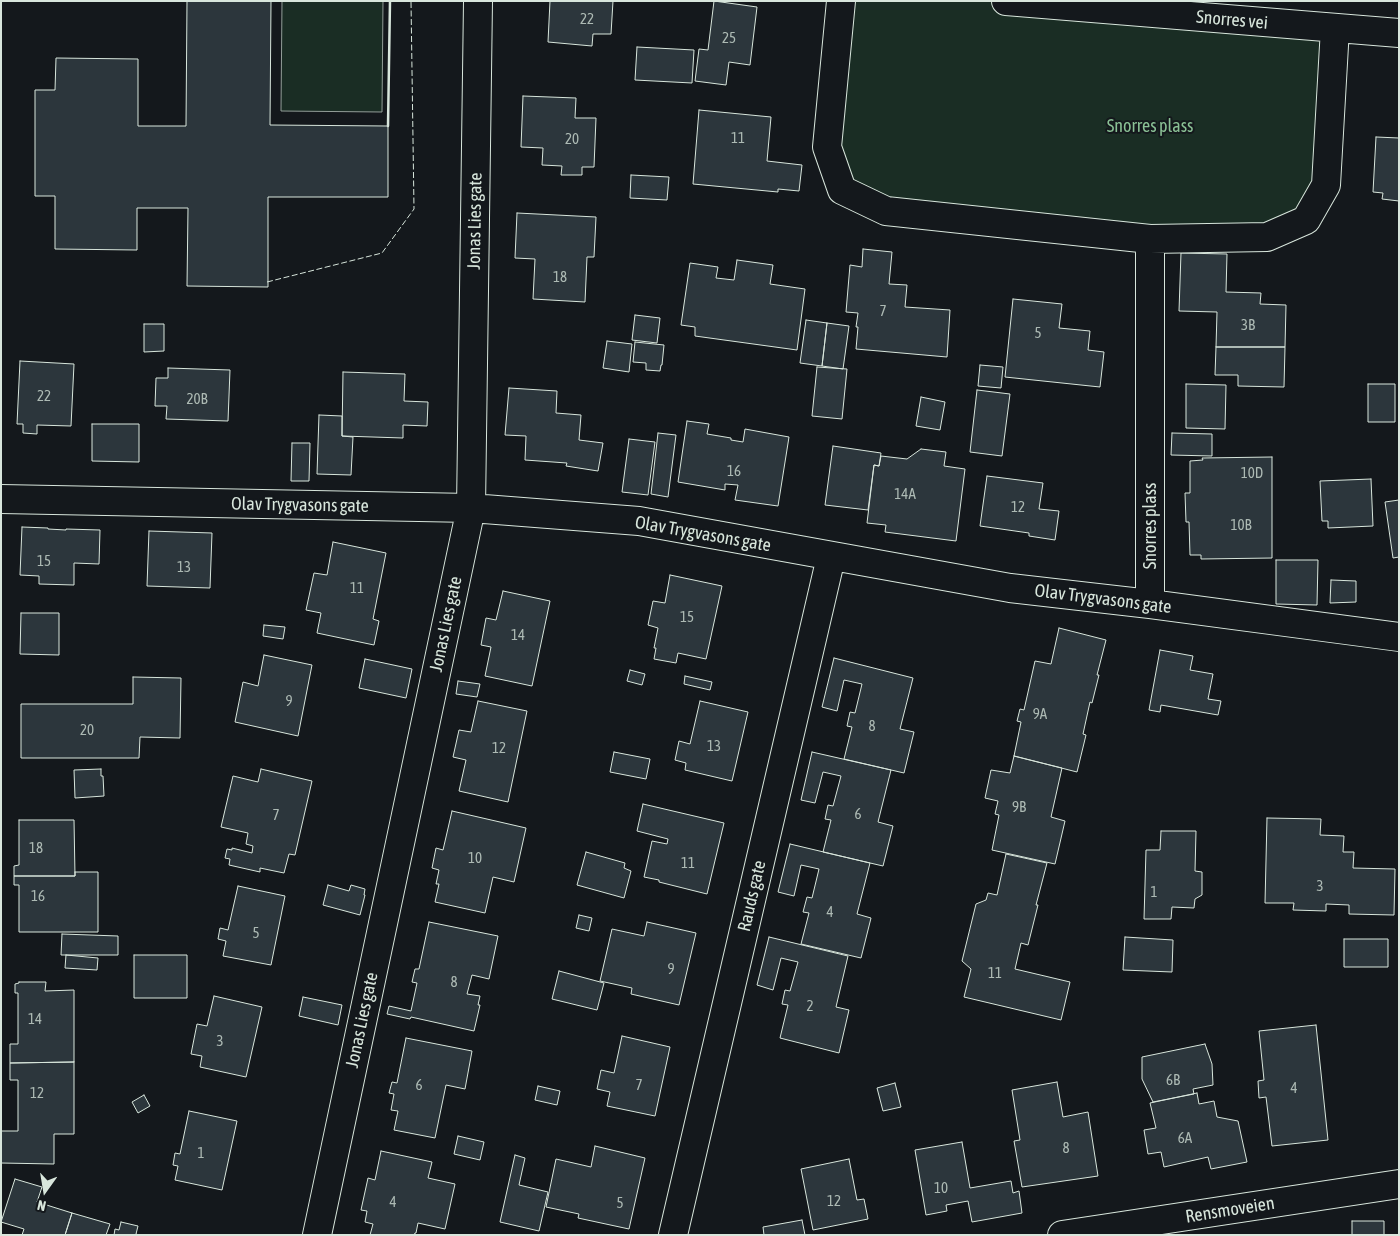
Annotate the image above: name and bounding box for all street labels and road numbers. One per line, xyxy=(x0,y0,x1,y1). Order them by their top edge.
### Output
street label: Snorres vei xyxy=(1195,6,1269,34)
street label: Jonas Lies gate xyxy=(463,172,487,270)
street label: Snorres plass xyxy=(1139,483,1161,569)
street label: Olav Trygvasons gate xyxy=(231,493,369,517)
street label: Olav Trygvasons gate xyxy=(633,511,773,557)
street label: Jonas Lies gate xyxy=(425,574,467,674)
street label: Olav Trygvasons gate xyxy=(1033,580,1173,618)
street label: Rauds gate xyxy=(733,858,771,934)
street label: Jonas Lies gate xyxy=(341,970,383,1070)
street label: Rensmoveien xyxy=(1184,1192,1276,1228)

